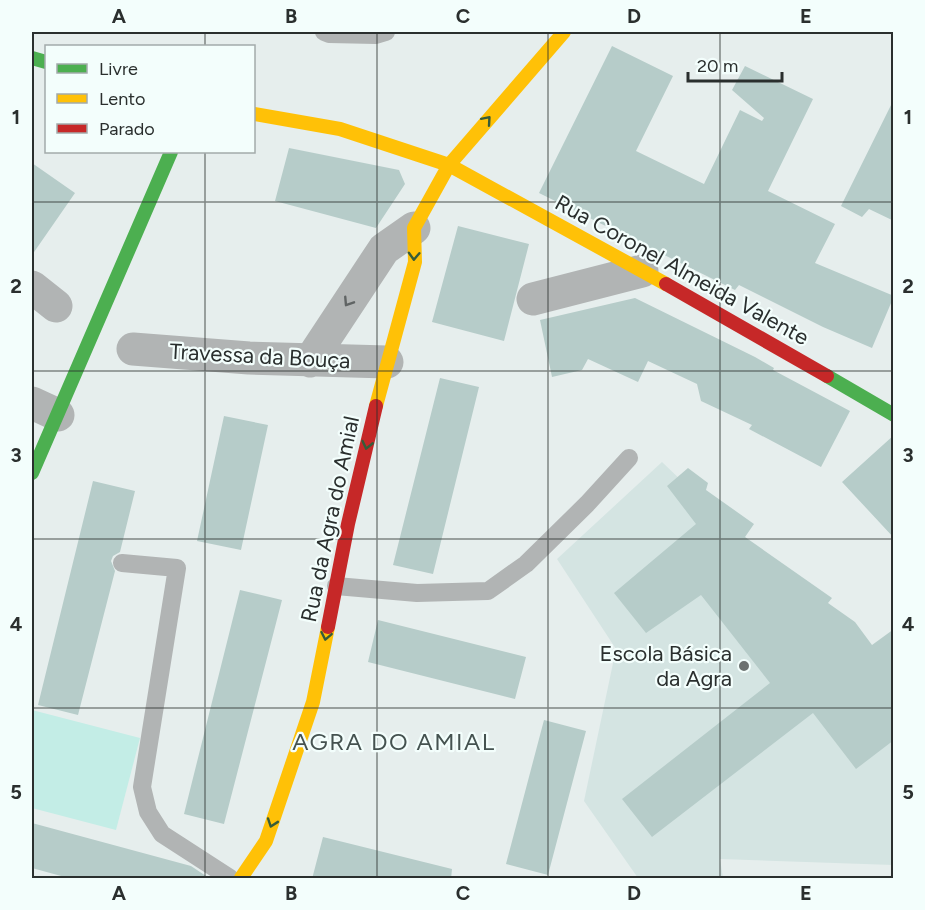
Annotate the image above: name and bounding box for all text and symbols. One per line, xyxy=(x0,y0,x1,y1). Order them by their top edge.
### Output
text: A xyxy=(112,4,127,28)
text: B xyxy=(285,4,297,28)
text: C xyxy=(456,4,470,28)
text: D xyxy=(627,4,641,28)
text: E xyxy=(800,4,812,28)
legend xyxy=(45,45,255,153)
scale bar xyxy=(688,45,782,83)
text: 20 m xyxy=(697,55,738,77)
text: Livre xyxy=(99,58,138,80)
text: Lento xyxy=(99,88,145,110)
text: 1 xyxy=(12,105,20,129)
text: 1 xyxy=(904,105,912,129)
one-way arrow xyxy=(480,116,491,127)
text: Parado xyxy=(99,118,155,140)
street label: Rua Coronel Almeida Valente xyxy=(550,189,814,351)
one-way arrow xyxy=(407,252,420,261)
text: 2 xyxy=(10,274,22,298)
text: 2 xyxy=(902,274,914,298)
one-way arrow xyxy=(344,295,355,306)
street label: Travessa da Bouça xyxy=(169,338,351,374)
street label: Rua da Agra do Amial xyxy=(295,414,365,624)
one-way arrow xyxy=(362,440,375,450)
text: 3 xyxy=(10,443,22,467)
text: 3 xyxy=(902,443,914,467)
text: 4 xyxy=(10,612,23,636)
text: 4 xyxy=(902,612,915,636)
one-way arrow xyxy=(320,630,333,640)
place label: Escola Básica da Agra xyxy=(599,640,732,692)
marker: Escola Básica da Agra xyxy=(737,659,751,673)
district label: AGRA DO AMIAL xyxy=(292,727,496,756)
text: 5 xyxy=(10,780,22,804)
text: 5 xyxy=(902,780,914,804)
one-way arrow xyxy=(267,817,280,828)
text: A xyxy=(112,881,127,905)
text: B xyxy=(285,881,297,905)
text: C xyxy=(456,881,470,905)
text: D xyxy=(627,881,641,905)
text: E xyxy=(800,881,812,905)

